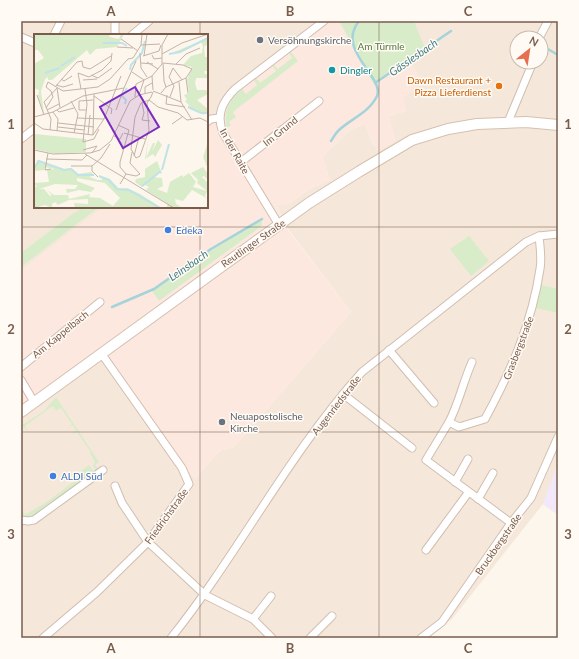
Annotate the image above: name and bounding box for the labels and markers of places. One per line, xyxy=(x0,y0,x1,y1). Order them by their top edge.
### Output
place label: Versöhnungskirche xyxy=(268,34,351,46)
marker: Versöhnungskirche xyxy=(255,35,265,45)
place label: Dingler xyxy=(340,64,372,76)
marker: Dingler xyxy=(327,65,337,75)
place label: Dawn Restaurant + Pizza Lieferdienst xyxy=(407,74,491,98)
marker: Dawn Restaurant + Pizza Lieferdienst xyxy=(494,81,504,91)
place label: Edeka xyxy=(176,224,203,236)
marker: Edeka xyxy=(163,225,173,235)
place label: Neuapostolische Kirche xyxy=(230,410,303,434)
marker: Neuapostolische Kirche xyxy=(217,417,227,427)
place label: ALDI Süd xyxy=(61,470,102,482)
marker: ALDI Süd xyxy=(48,471,58,481)

